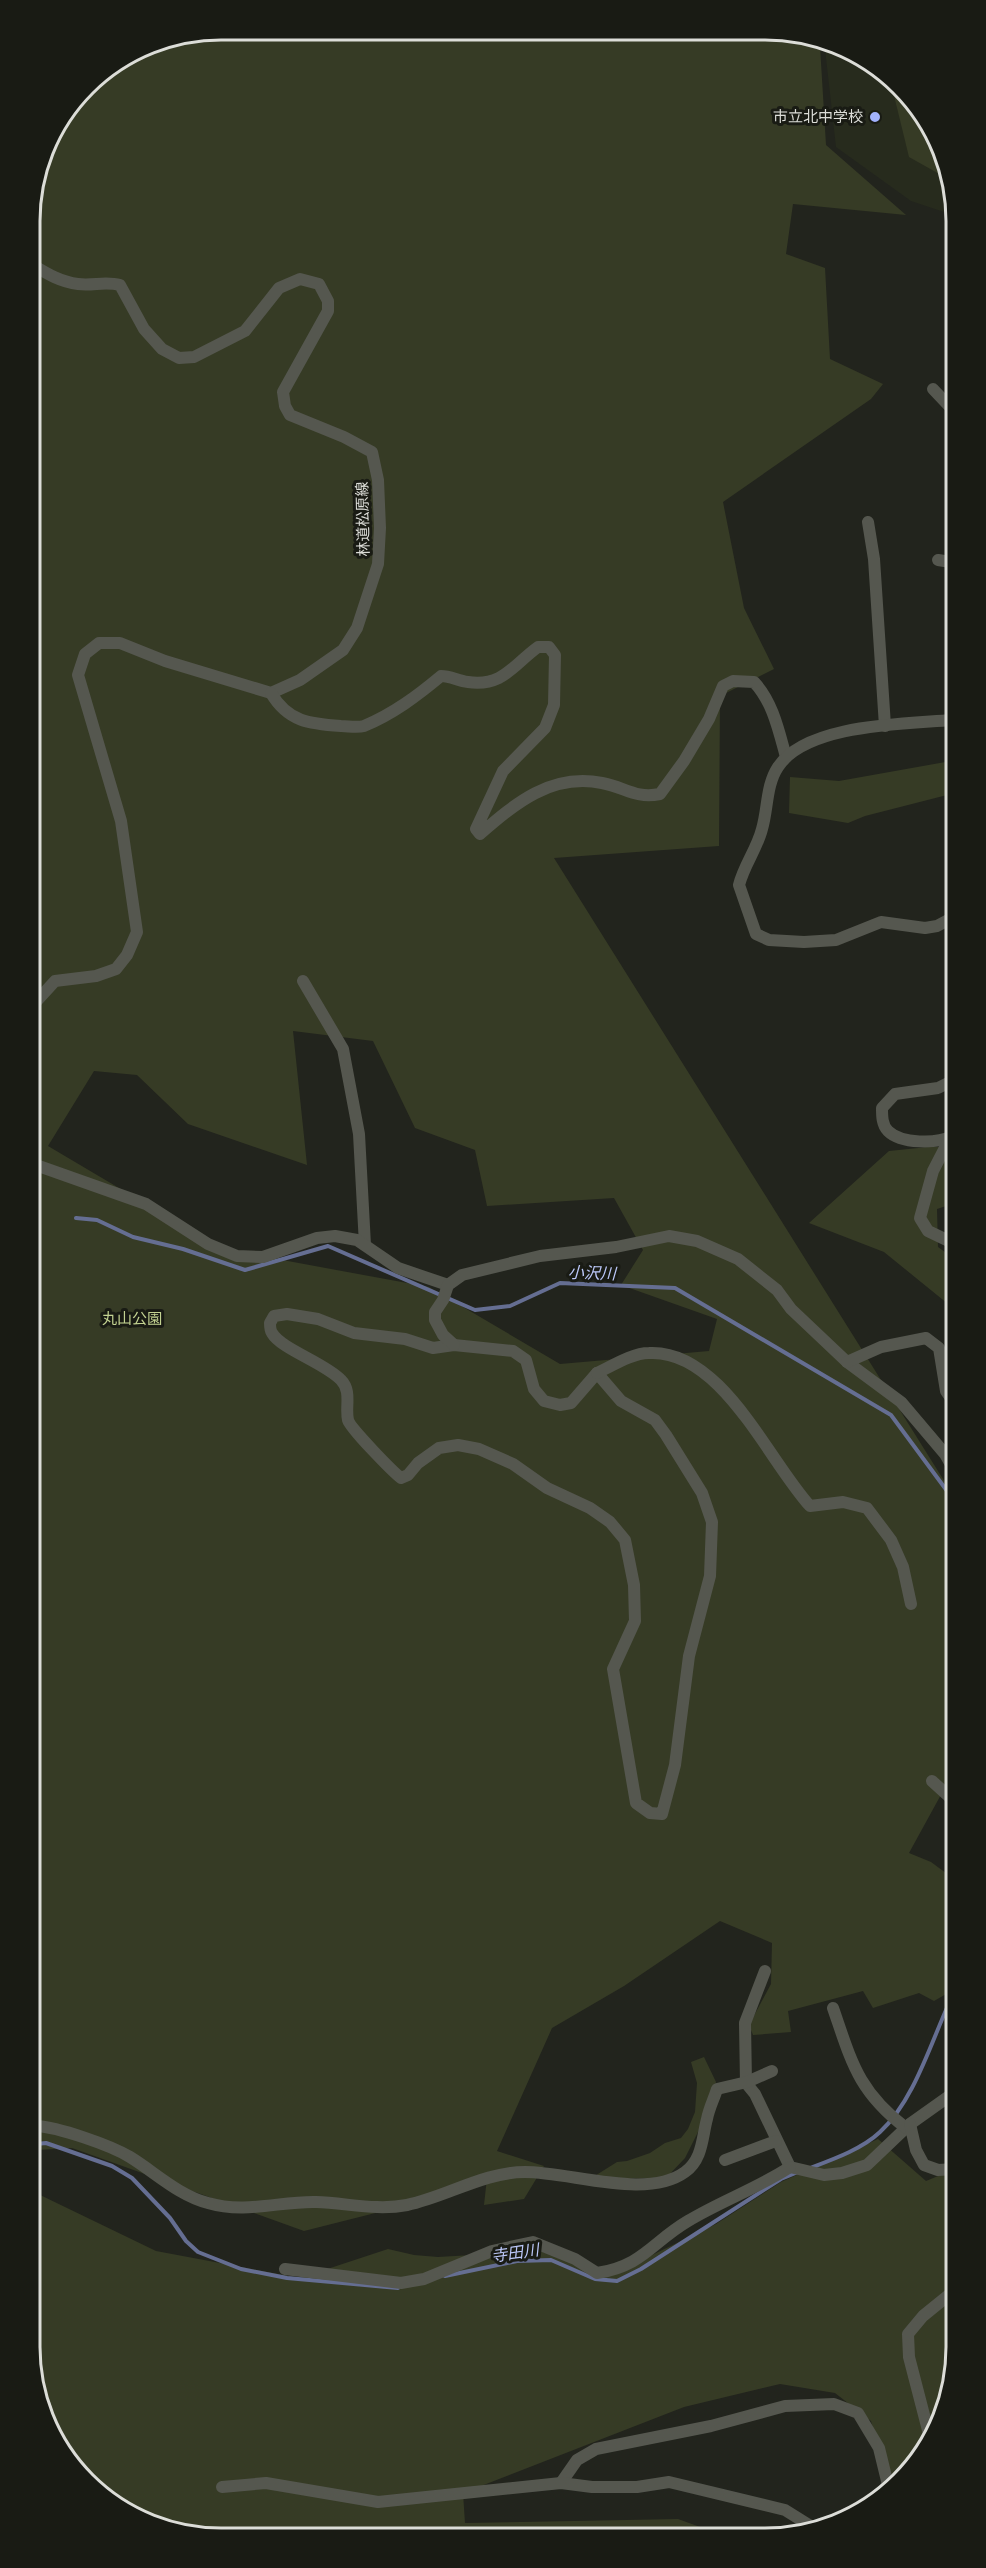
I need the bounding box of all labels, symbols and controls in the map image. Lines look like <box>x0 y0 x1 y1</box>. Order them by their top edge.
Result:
place label: 市立北中学校 <box>773 108 863 126</box>
marker: 市立北中学校 <box>868 110 882 124</box>
street label: 林道松原線 <box>353 481 373 557</box>
water label: 小沢川 <box>568 1263 618 1283</box>
park label: 丸山公園 <box>102 1310 162 1328</box>
water label: 寺田川 <box>490 2240 542 2266</box>

